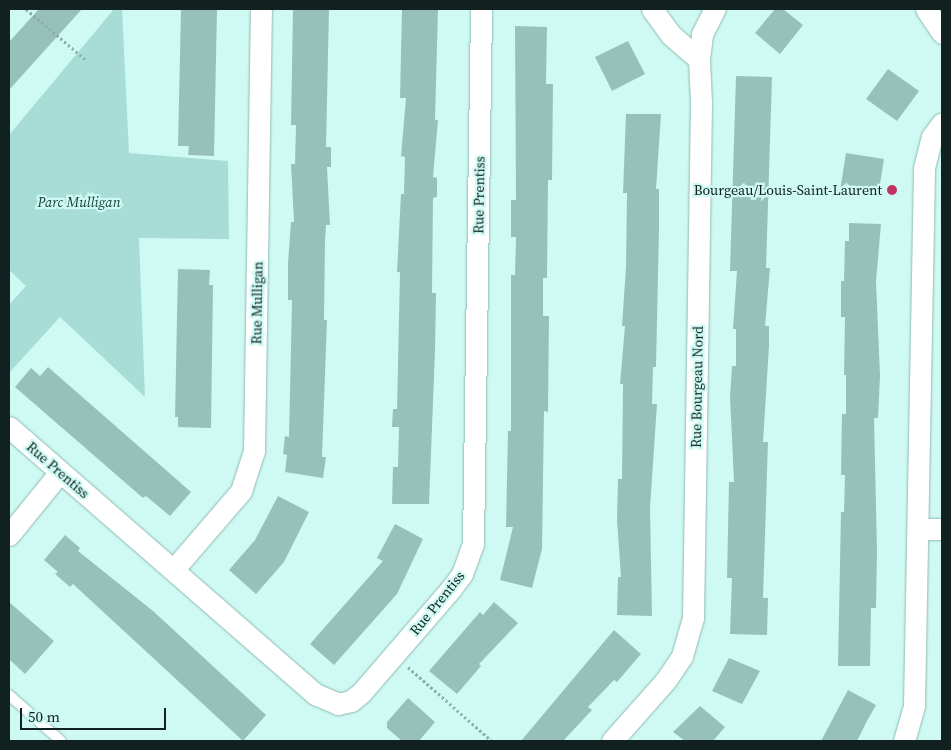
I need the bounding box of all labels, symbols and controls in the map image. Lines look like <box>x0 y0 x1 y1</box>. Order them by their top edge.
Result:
street label: Rue Prentiss <box>470 156 488 234</box>
place label: Bourgeau/Louis-Saint-Laurent <box>694 182 882 198</box>
marker: Bourgeau/Louis-Saint-Laurent <box>886 184 898 196</box>
park label: Parc Mulligan <box>37 194 121 210</box>
street label: Rue Mulligan <box>248 261 266 345</box>
street label: Rue Bourgeau Nord <box>688 326 706 448</box>
street label: Rue Prentiss <box>23 438 93 502</box>
street label: Rue Prentiss <box>406 568 468 638</box>
scale bar <box>22 698 169 730</box>
text: 50 m <box>28 706 60 727</box>

